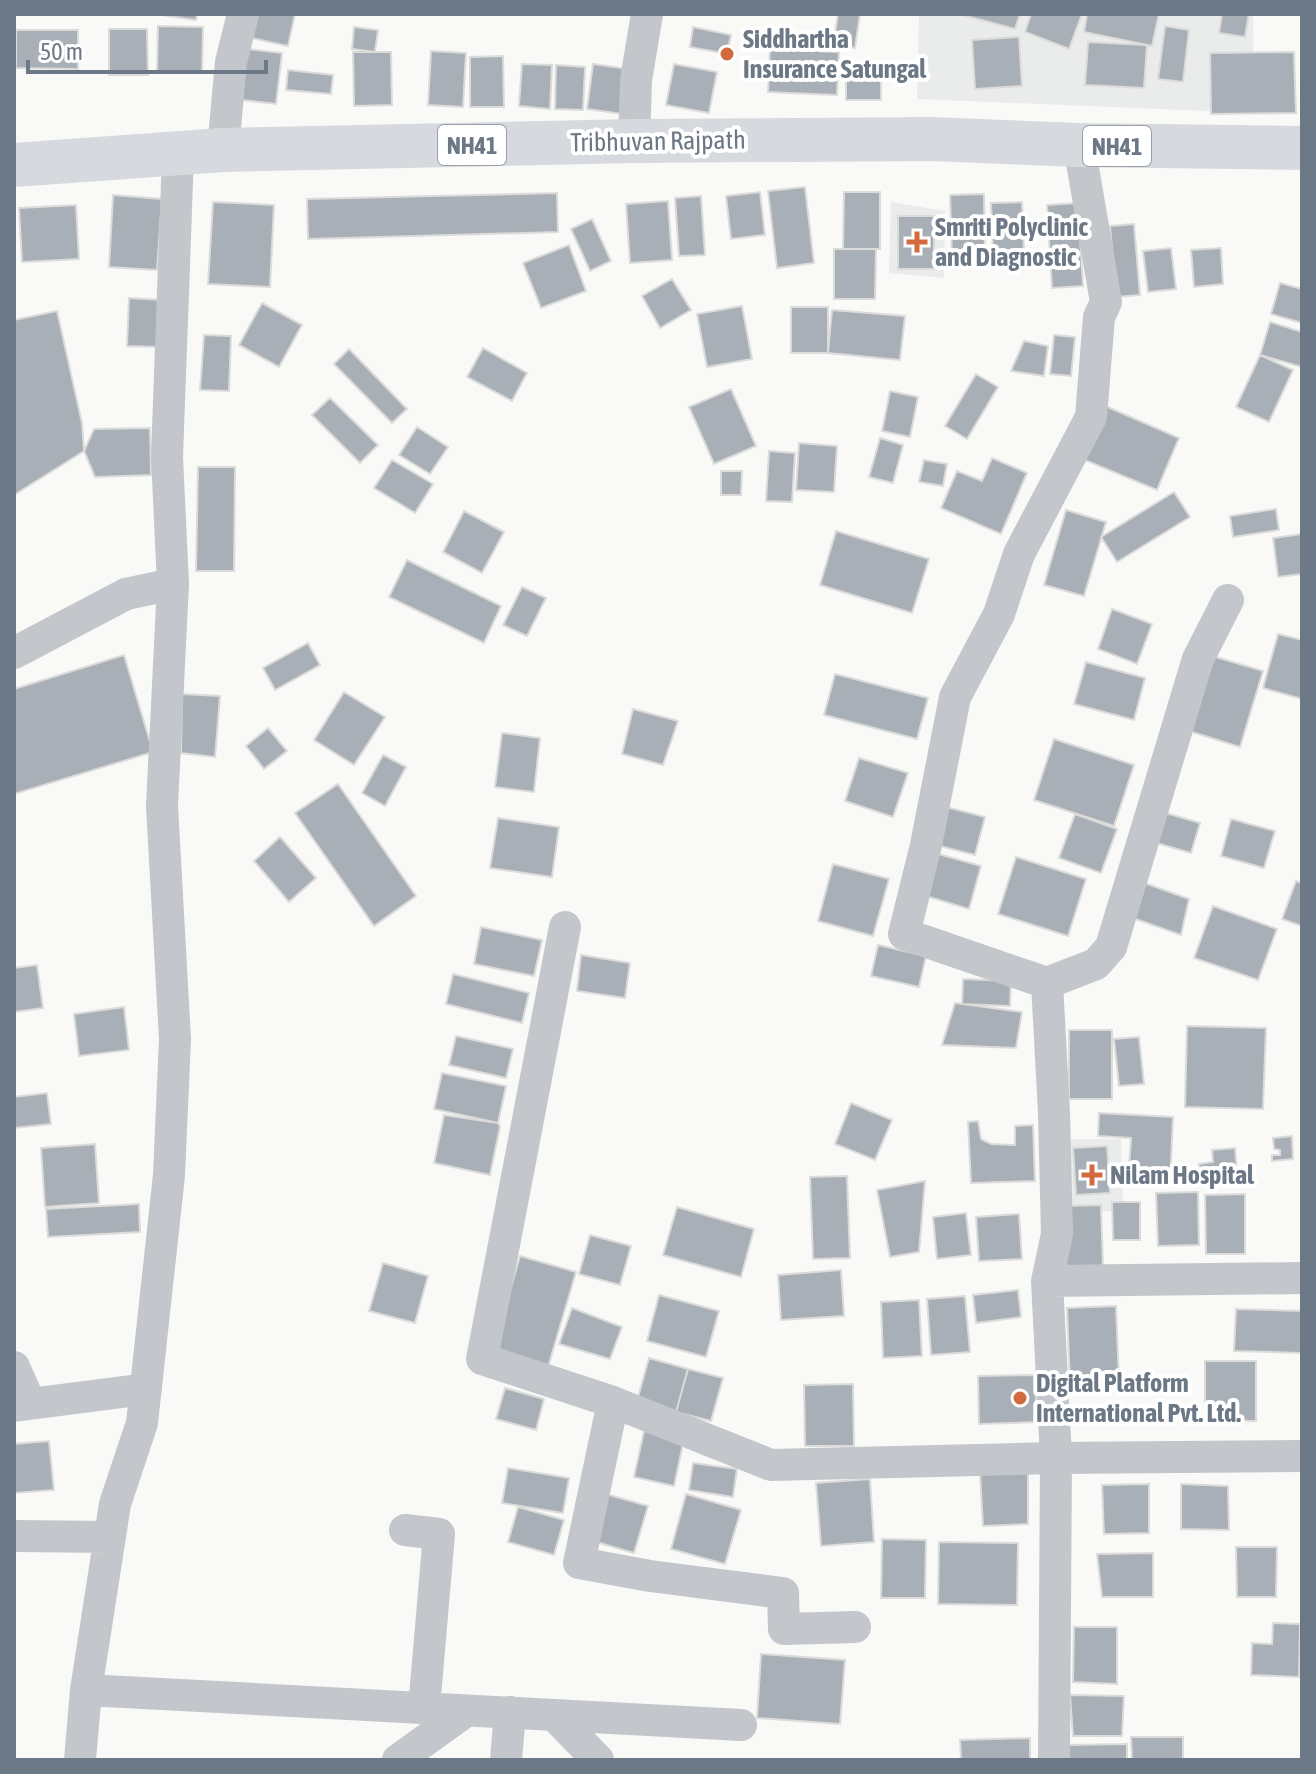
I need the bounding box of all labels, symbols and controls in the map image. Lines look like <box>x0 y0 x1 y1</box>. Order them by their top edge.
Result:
scale bar <box>28 24 266 74</box>
place label: Siddhartha Insurance Satungal <box>743 24 927 84</box>
text: 50 m <box>40 38 83 65</box>
marker: Siddhartha Insurance Satungal <box>718 45 736 63</box>
street label: Tribhuvan Rajpath <box>570 124 746 158</box>
road number: NH41 <box>438 125 506 165</box>
road number: NH41 <box>1083 126 1151 166</box>
place label: Smriti Polyclinic and Diagnostic <box>935 212 1088 272</box>
marker: Smriti Polyclinic and Diagnostic <box>906 231 928 253</box>
place label: Nilam Hospital <box>1110 1160 1255 1190</box>
marker: Nilam Hospital <box>1081 1164 1103 1186</box>
place label: Digital Platform International Pvt. Ltd. <box>1036 1368 1241 1428</box>
marker: Digital Platform International Pvt. Ltd. <box>1011 1389 1029 1407</box>

